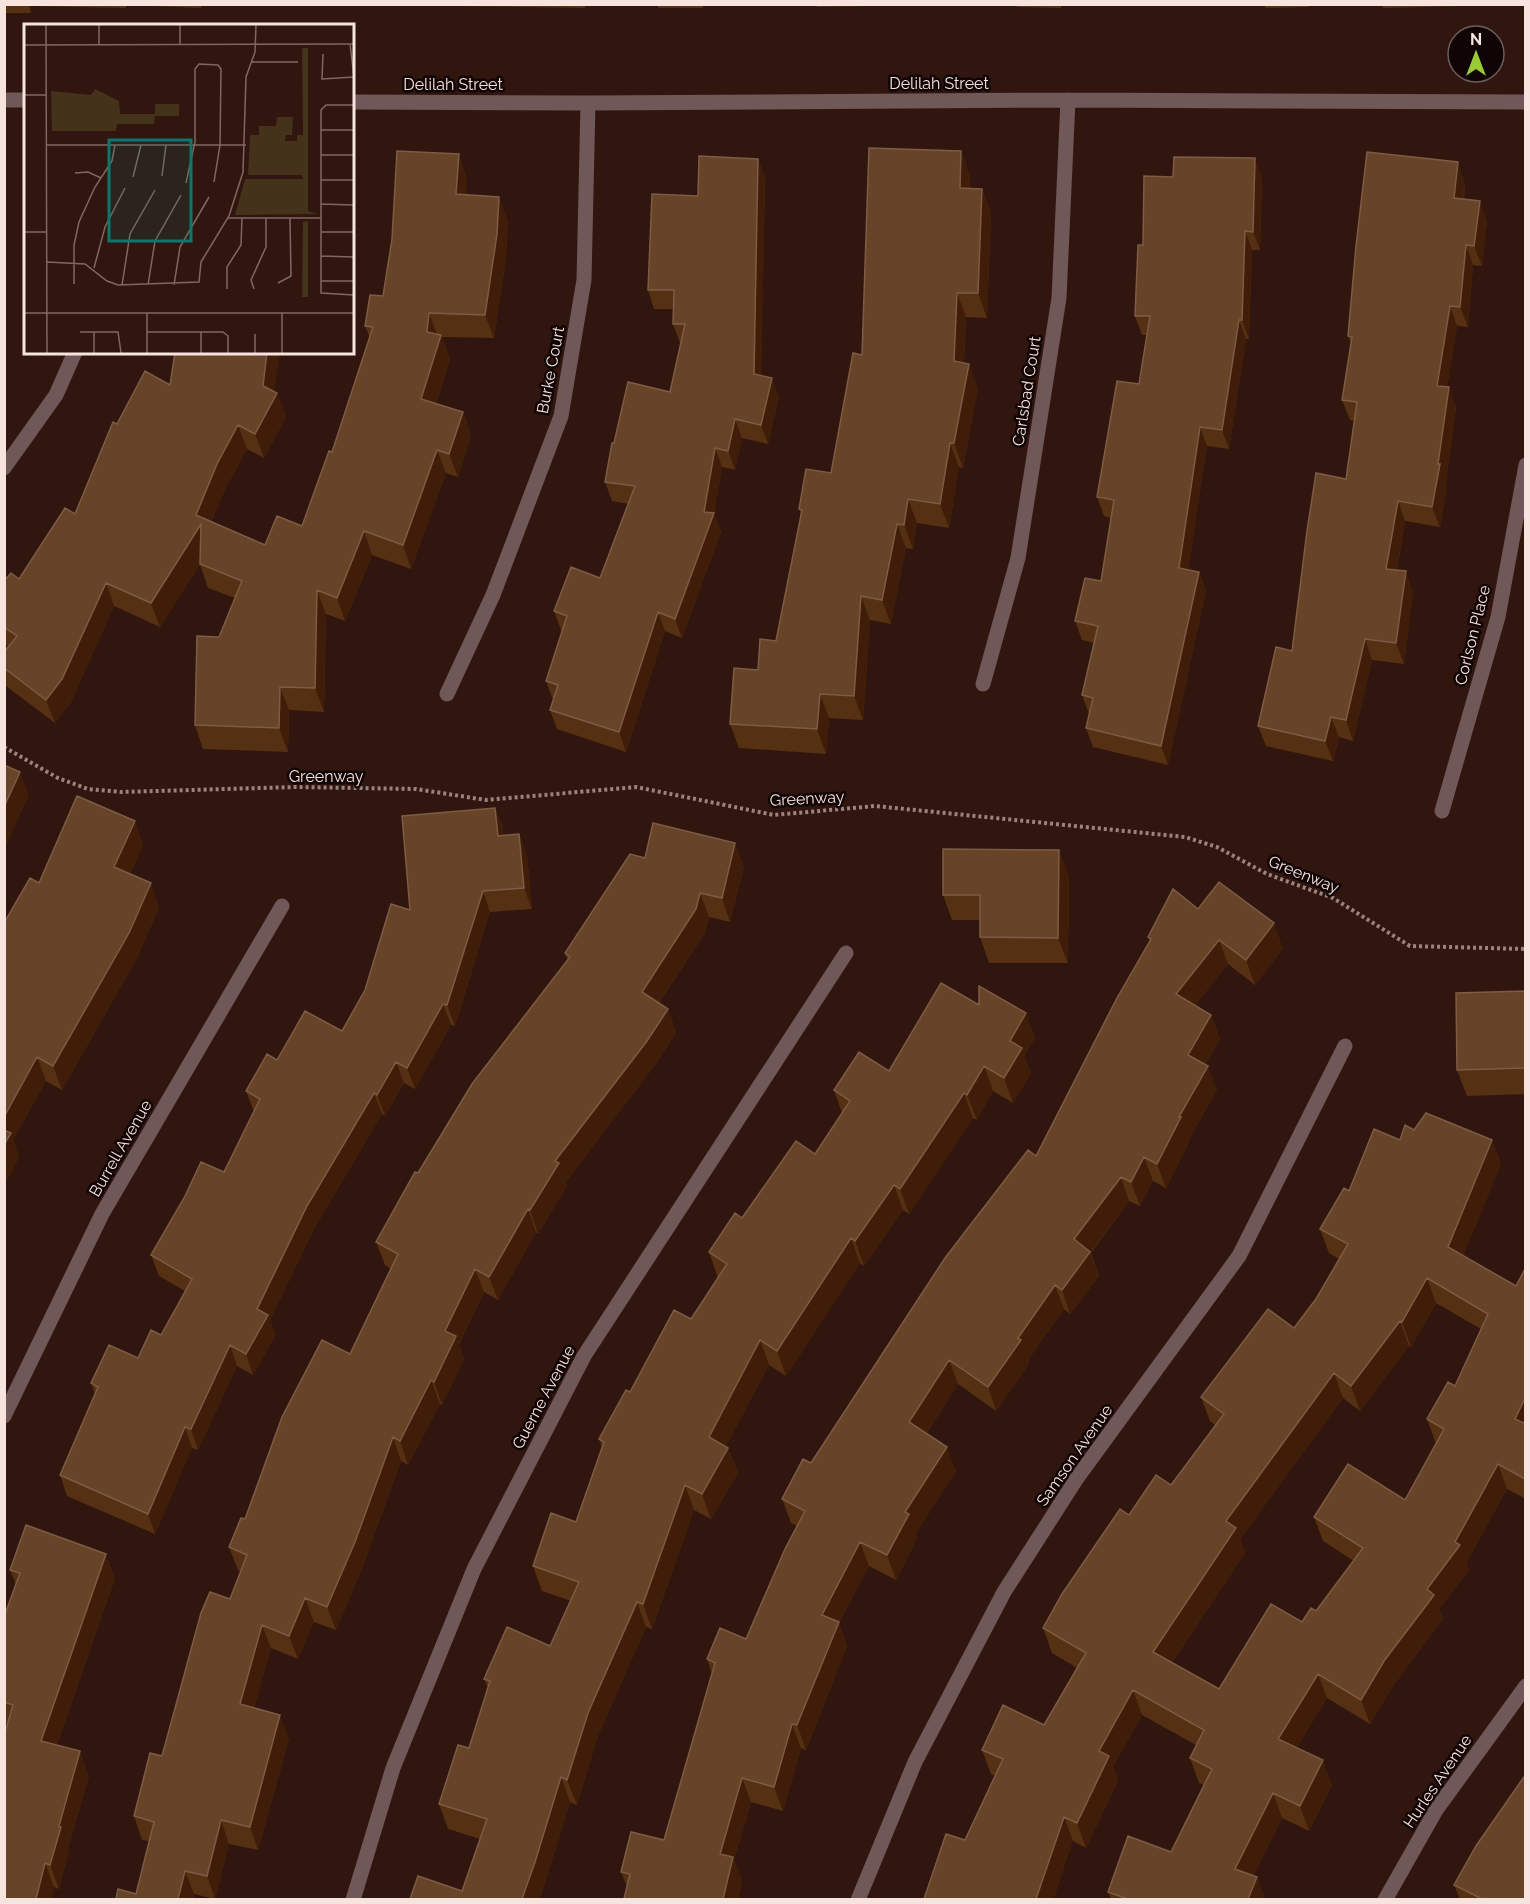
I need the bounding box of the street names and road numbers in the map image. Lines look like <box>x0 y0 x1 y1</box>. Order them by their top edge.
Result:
street label: Delilah Street <box>889 74 989 93</box>
street label: Delilah Street <box>403 75 503 94</box>
street label: Burke Court <box>533 324 568 415</box>
street label: Carlsbad Court <box>1008 334 1045 447</box>
street label: Corlson Place <box>1451 583 1494 687</box>
street label: Greenway <box>289 767 364 786</box>
street label: Greenway <box>769 787 845 810</box>
street label: Greenway <box>1266 852 1342 897</box>
street label: Burrell Avenue <box>85 1097 156 1200</box>
street label: Guerne Avenue <box>508 1342 579 1452</box>
street label: Samson Avenue <box>1032 1401 1116 1510</box>
street label: Hurles Avenue <box>1399 1731 1476 1831</box>

